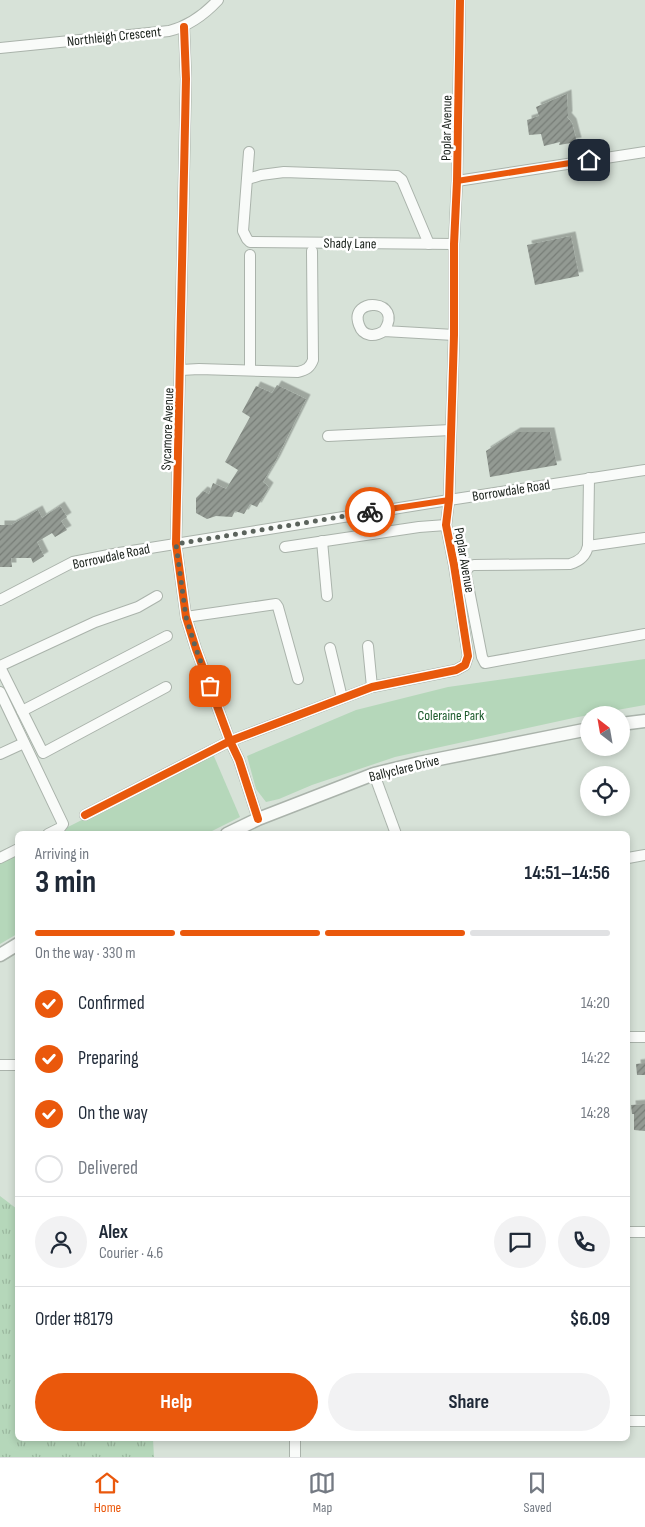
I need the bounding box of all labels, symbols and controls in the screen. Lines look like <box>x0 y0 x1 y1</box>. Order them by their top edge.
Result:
street label: Northleigh Crescent <box>66 23 162 50</box>
street label: Poplar Avenue <box>437 95 456 161</box>
pin <box>568 139 610 181</box>
icon: home <box>575 146 603 174</box>
street label: Shady Lane <box>323 235 377 252</box>
street label: Sycamore Avenue <box>158 387 177 471</box>
street label: Borrowdale Road <box>471 476 551 505</box>
courier <box>345 487 395 537</box>
icon: bike <box>356 498 384 526</box>
street label: Poplar Avenue <box>450 526 479 594</box>
street label: Borrowdale Road <box>71 540 151 573</box>
pin <box>189 665 231 707</box>
icon: bag <box>196 672 224 700</box>
north arrow <box>580 706 630 756</box>
map controls <box>580 706 630 816</box>
park label: Coleraine Park <box>418 707 485 724</box>
street label: Ballyclare Drive <box>367 752 441 785</box>
button: locate <box>580 766 630 816</box>
text: Arriving in <box>35 845 89 864</box>
text: 14:51–14:56 <box>525 862 610 885</box>
text: 3 min <box>35 863 96 902</box>
text: On the way · 330 m <box>35 944 136 963</box>
icon: check <box>35 990 63 1018</box>
text: Confirmed <box>78 992 145 1015</box>
text: 14:20 <box>581 994 610 1013</box>
icon: check <box>35 1045 63 1073</box>
text: Preparing <box>78 1047 139 1070</box>
text: 14:22 <box>581 1049 610 1068</box>
icon: check <box>35 1100 63 1128</box>
text: On the way <box>78 1102 148 1125</box>
text: 14:28 <box>581 1104 610 1123</box>
text: Delivered <box>78 1157 138 1180</box>
button: person <box>35 1216 87 1268</box>
button: chat <box>494 1216 546 1268</box>
button: phone <box>558 1216 610 1268</box>
text: Alex <box>99 1221 128 1244</box>
text: Courier · 4.6 <box>99 1244 163 1263</box>
text: Order #8179 <box>35 1308 113 1331</box>
text: $6.09 <box>570 1308 610 1331</box>
button: Help <box>35 1373 318 1431</box>
button: Share <box>328 1373 610 1431</box>
tab: Home <box>93 1469 121 1516</box>
tab: Map <box>308 1469 336 1516</box>
tab: Saved <box>523 1469 551 1516</box>

